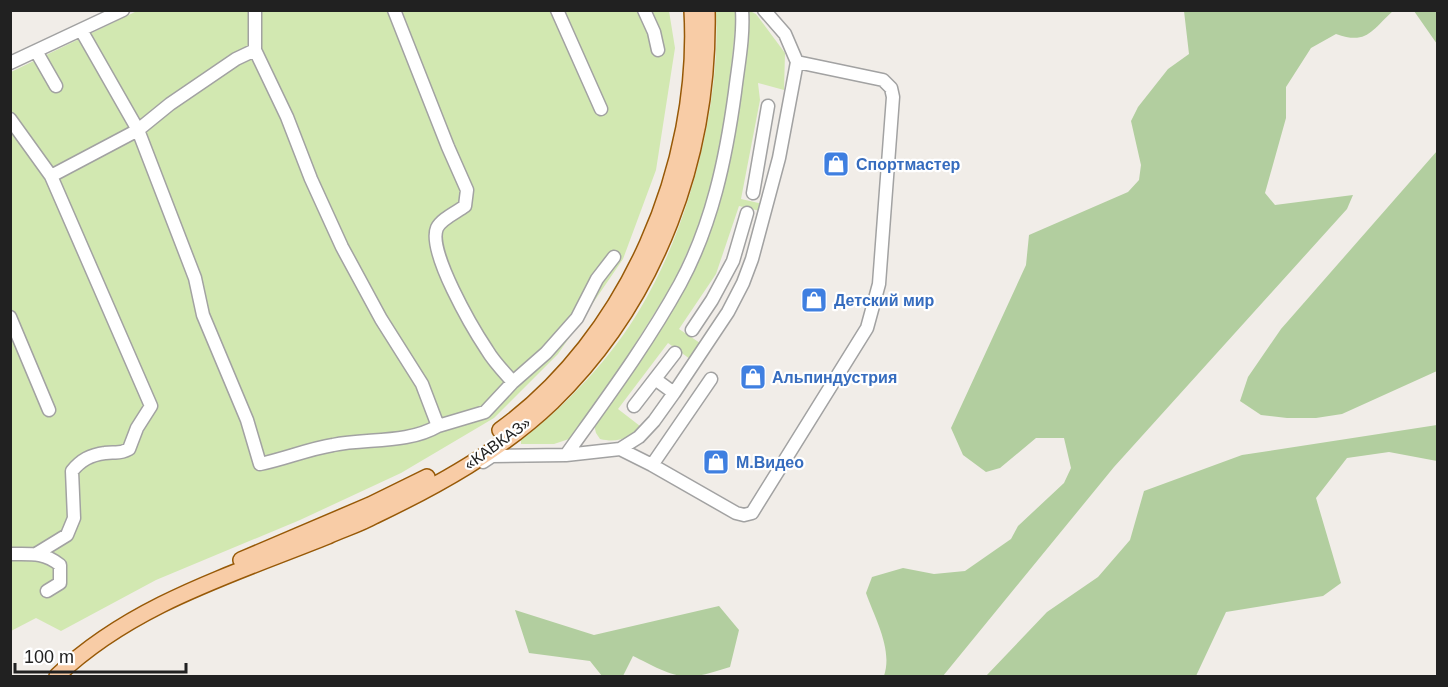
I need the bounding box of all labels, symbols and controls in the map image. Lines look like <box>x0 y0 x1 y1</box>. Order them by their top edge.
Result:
shop icon: Спортмастер <box>821 149 851 179</box>
place label: Спортмастер <box>856 156 961 173</box>
shop icon: Детский мир <box>799 285 829 315</box>
place label: Детский мир <box>834 292 935 309</box>
shop icon: Альпиндустрия <box>738 362 768 392</box>
place label: Альпиндустрия <box>772 369 897 386</box>
street label: «КАВКАЗ» <box>461 414 534 473</box>
shop icon: М.Видео <box>701 447 731 477</box>
place label: М.Видео <box>736 454 804 471</box>
scale bar <box>15 636 186 674</box>
text: 100 m <box>24 647 74 667</box>

